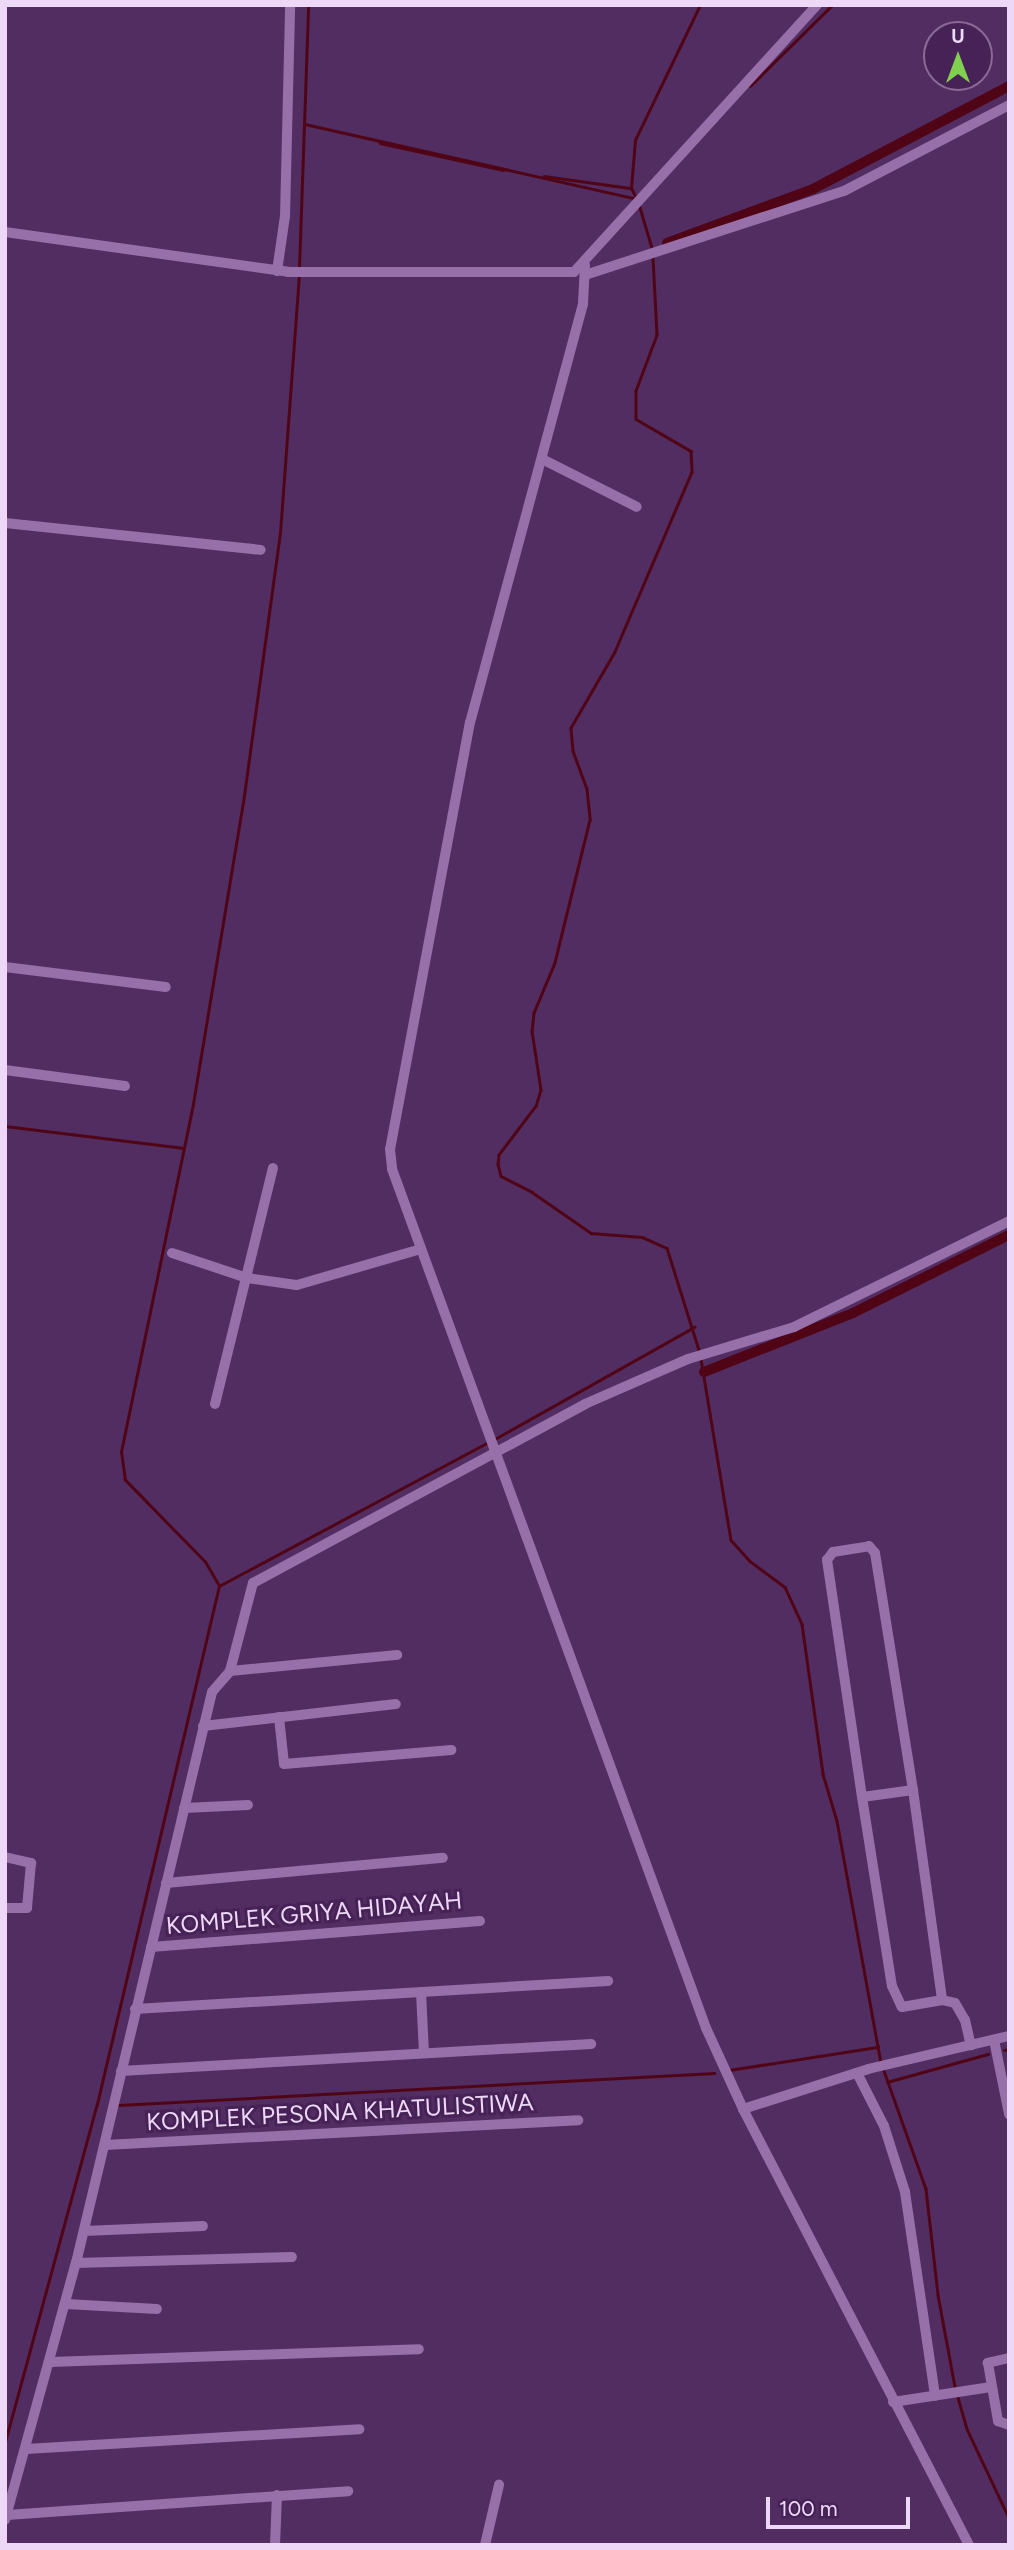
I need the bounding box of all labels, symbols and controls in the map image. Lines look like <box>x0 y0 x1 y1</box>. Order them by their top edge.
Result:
north arrow <box>923 21 993 91</box>
text: U <box>951 25 965 48</box>
street label: KOMPLEK GRIYA HIDAYAH <box>165 1886 463 1940</box>
street label: KOMPLEK PESONA KHATULISTIWA <box>146 2087 534 2137</box>
scale bar <box>769 2484 912 2528</box>
text: 100 m <box>779 2496 838 2521</box>

